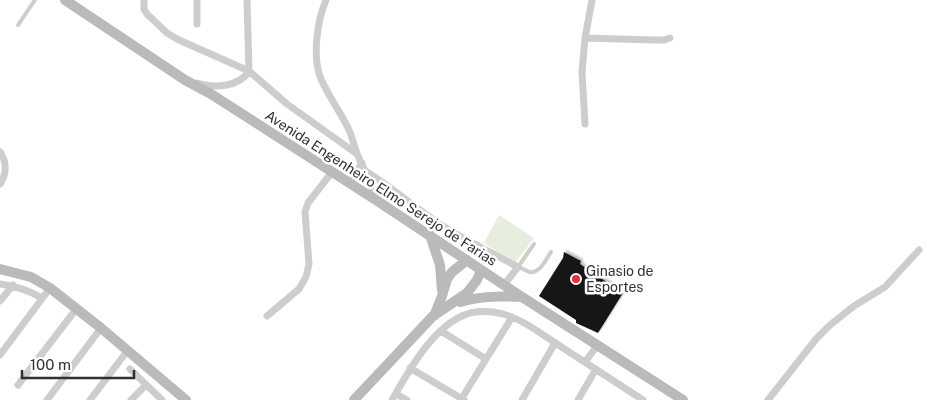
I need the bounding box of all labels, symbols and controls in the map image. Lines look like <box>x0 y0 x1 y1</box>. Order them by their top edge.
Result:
street label: Avenida Engenheiro Elmo Serejo de Farias <box>262 107 500 269</box>
place label: Ginasio de Esportes <box>586 263 653 295</box>
marker: Ginasio de Esportes <box>570 273 582 285</box>
scale bar <box>22 348 135 380</box>
text: 100 m <box>30 356 71 373</box>

